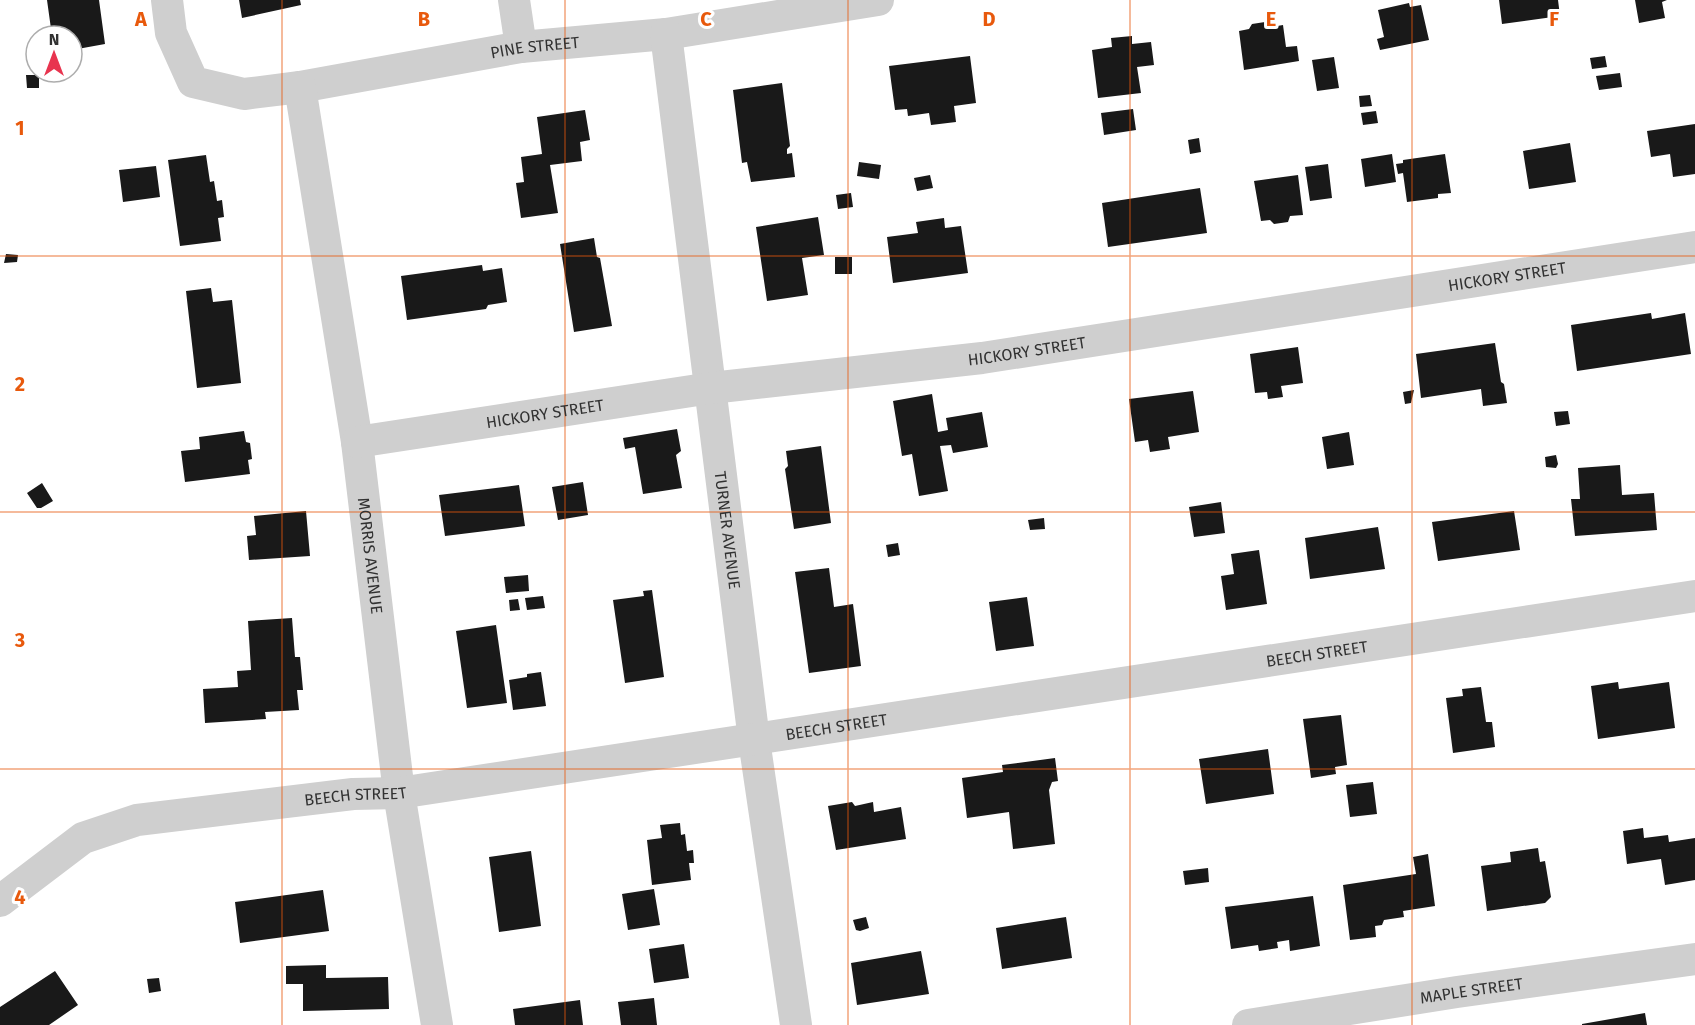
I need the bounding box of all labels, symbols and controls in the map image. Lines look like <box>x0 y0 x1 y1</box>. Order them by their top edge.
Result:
text: A <box>134 7 148 31</box>
text: B <box>418 7 430 31</box>
text: C <box>700 7 712 31</box>
text: D <box>982 7 996 31</box>
text: E <box>1266 7 1276 31</box>
text: F <box>1549 7 1559 31</box>
north arrow <box>24 24 84 84</box>
text: N <box>49 30 59 49</box>
street label: PINE STREET <box>489 33 581 62</box>
text: 1 <box>15 116 25 140</box>
street label: HICKORY STREET <box>1447 258 1568 295</box>
street label: HICKORY STREET <box>967 333 1088 370</box>
text: 2 <box>15 372 25 396</box>
street label: HICKORY STREET <box>485 395 606 432</box>
street label: TURNER AVENUE <box>711 470 744 590</box>
street label: MORRIS AVENUE <box>354 496 386 615</box>
text: 3 <box>14 628 25 652</box>
street label: BEECH STREET <box>1265 637 1370 671</box>
street label: BEECH STREET <box>784 710 889 744</box>
street label: BEECH STREET <box>303 783 409 810</box>
text: 4 <box>14 885 26 909</box>
street label: MAPLE STREET <box>1419 974 1525 1008</box>

